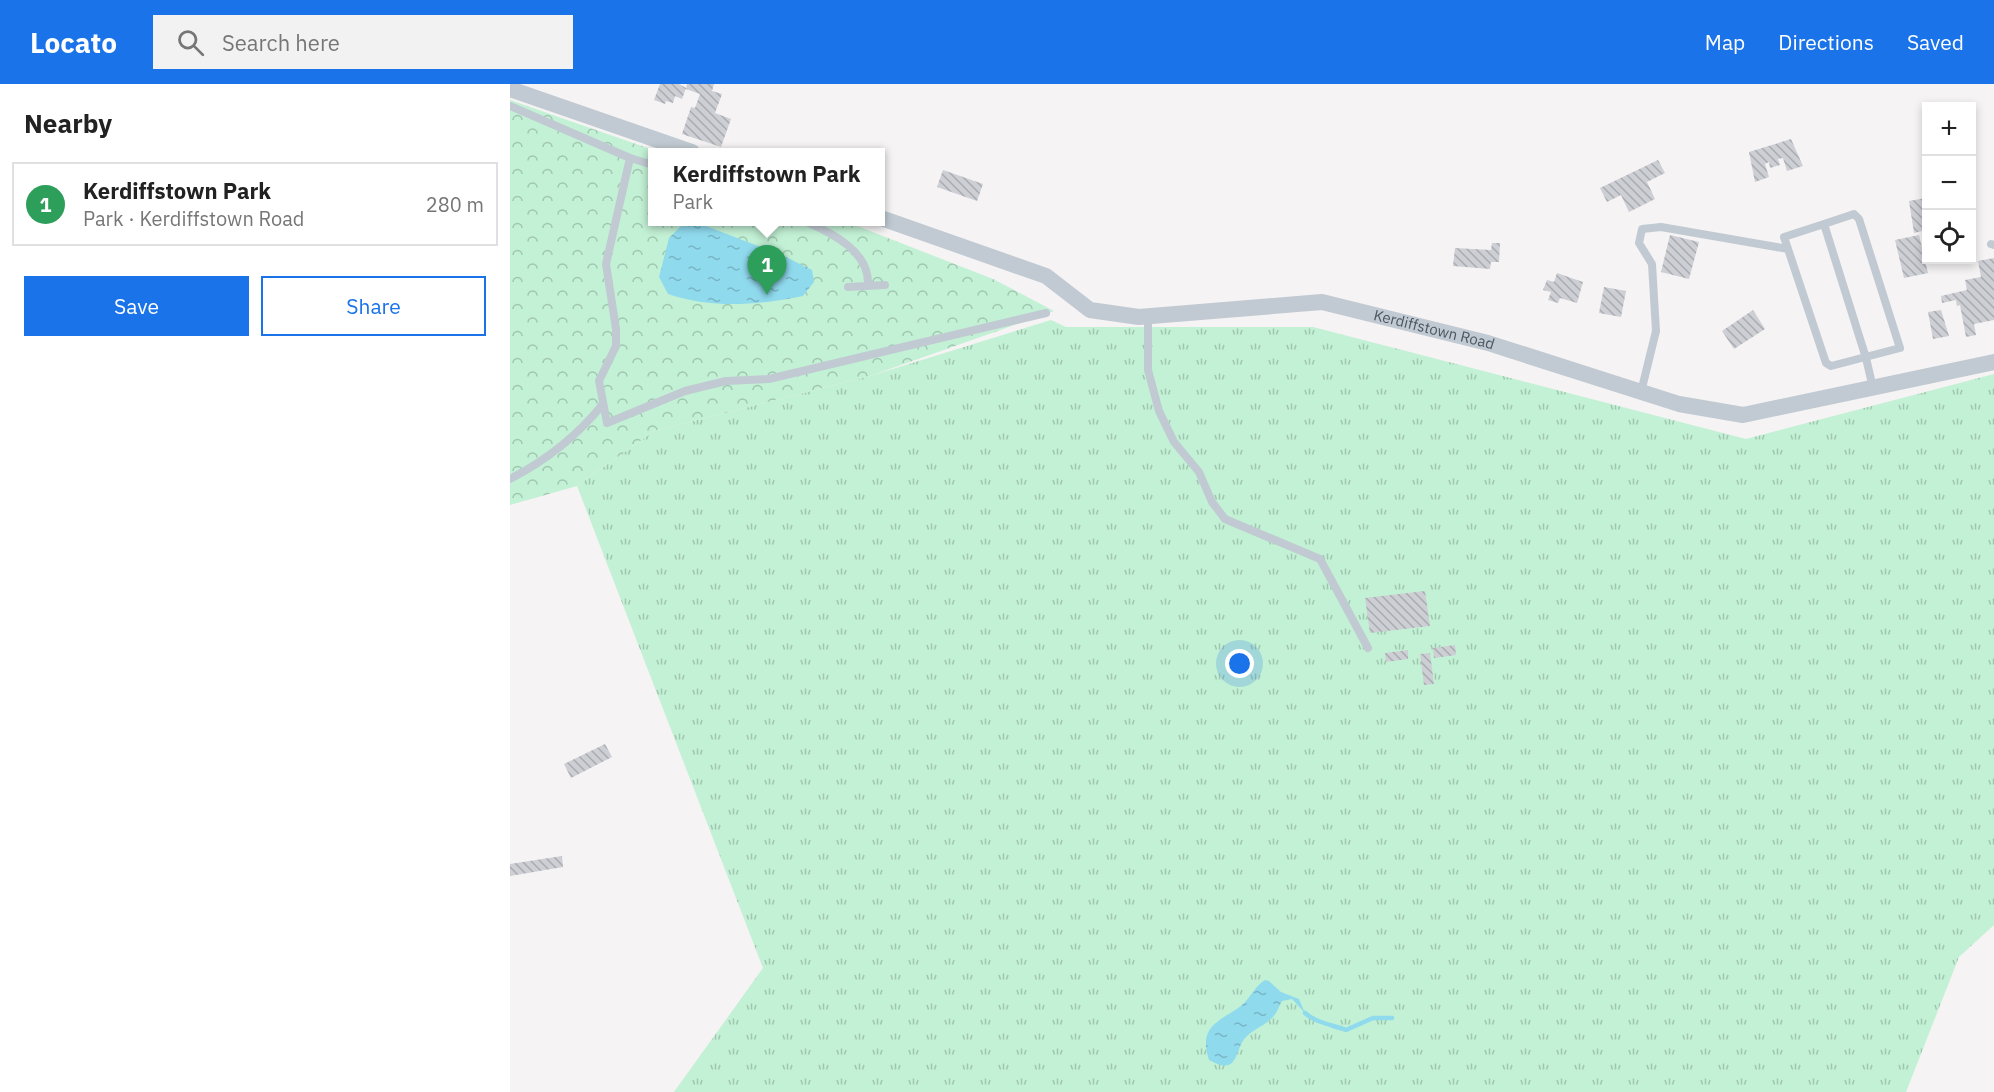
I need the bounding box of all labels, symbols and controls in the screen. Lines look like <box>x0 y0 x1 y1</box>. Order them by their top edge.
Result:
search box <box>153 15 573 69</box>
text: Locato <box>30 24 117 61</box>
icon: search <box>174 26 207 59</box>
text: Search here <box>222 28 340 57</box>
text: Map <box>1705 28 1745 56</box>
text: Directions <box>1778 28 1874 56</box>
text: Saved <box>1907 28 1964 56</box>
map controls <box>1922 102 1976 264</box>
button: + <box>1922 102 1976 156</box>
text: Nearby <box>24 106 112 140</box>
popup <box>648 148 885 226</box>
button: − <box>1922 156 1976 210</box>
text: Kerdiffstown Park <box>672 159 861 188</box>
text: Kerdiffstown Park <box>83 176 271 205</box>
text: Park <box>672 188 713 215</box>
text: 1 <box>40 191 52 218</box>
text: 280 m <box>426 191 484 218</box>
text: Park · Kerdiffstown Road <box>83 205 304 232</box>
button: locate <box>1922 210 1976 264</box>
pin: 1 <box>748 246 786 295</box>
button: Save <box>24 276 249 336</box>
button: Share <box>261 276 486 336</box>
street label: Kerdiffstown Road <box>1372 305 1497 354</box>
your location <box>1225 649 1254 678</box>

